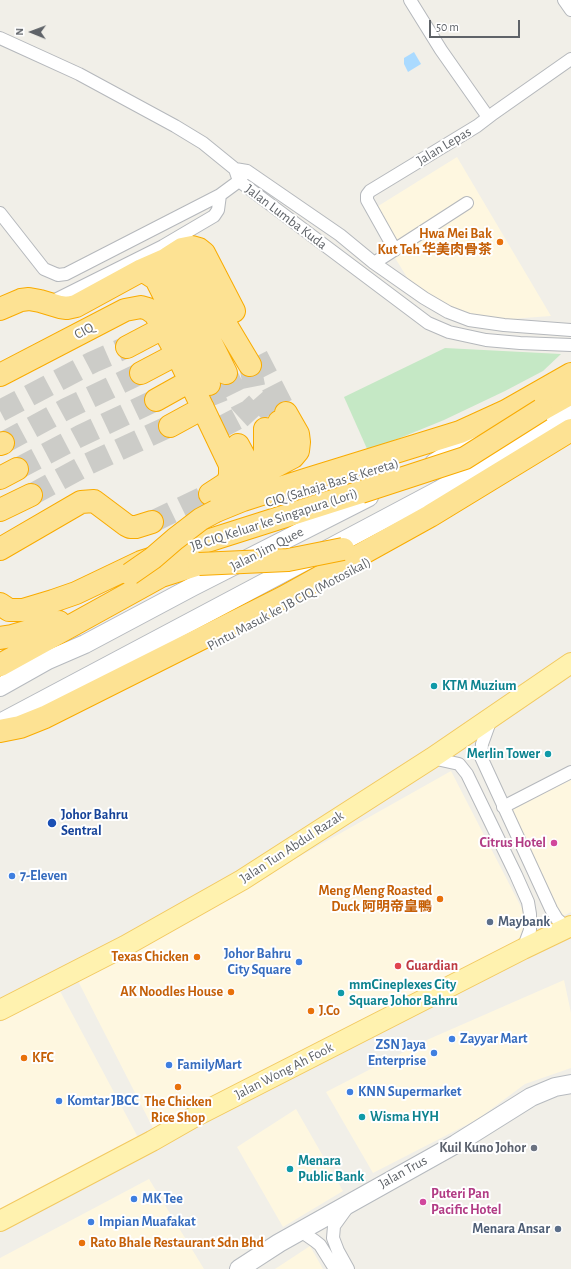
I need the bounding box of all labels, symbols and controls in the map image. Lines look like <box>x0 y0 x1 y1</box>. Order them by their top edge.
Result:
north arrow <box>12 12 52 52</box>
scale bar <box>431 12 522 38</box>
text: 50 m <box>436 21 459 33</box>
text: N <box>14 28 25 36</box>
street label: Jalan Lepas <box>414 123 474 169</box>
street label: Jalan Lumba Kuda <box>242 181 330 253</box>
place label: Hwa Mei Bak Kut Teh 华美肉骨茶 <box>378 226 492 258</box>
marker: Hwa Mei Bak Kut Teh 华美肉骨茶 <box>495 237 505 247</box>
street label: CIQ <box>71 319 97 343</box>
street label: CIQ (Sahaja Bas & Kereta) <box>263 455 401 511</box>
street label: JB CIQ Keluar ke Singapura (Lori) <box>188 485 360 555</box>
street label: Jalan Jim Quee <box>228 523 306 575</box>
street label: Pintu Masuk ke JB CIQ (Motosikal) <box>204 554 374 654</box>
place label: KTM Muzium <box>442 678 516 694</box>
marker: KTM Muzium <box>429 681 439 691</box>
place label: Merlin Tower <box>467 746 540 762</box>
marker: Merlin Tower <box>543 749 553 759</box>
place label: Johor Bahru Sentral <box>61 807 128 840</box>
street label: Jalan Tun Abdul Razak <box>237 807 347 887</box>
marker: Johor Bahru Sentral <box>46 817 58 829</box>
place label: Citrus Hotel <box>479 835 546 851</box>
marker: Citrus Hotel <box>549 838 559 848</box>
place label: 7-Eleven <box>20 868 68 884</box>
marker: 7-Eleven <box>7 871 17 881</box>
place label: Meng Meng Roasted Duck 阿明帝皇鴨 <box>318 883 432 916</box>
marker: Meng Meng Roasted Duck 阿明帝皇鴨 <box>435 894 445 904</box>
place label: Maybank <box>498 914 550 930</box>
marker: Maybank <box>485 917 495 927</box>
place label: Johor Bahru City Square <box>224 946 291 978</box>
place label: Texas Chicken <box>111 949 189 965</box>
marker: Texas Chicken <box>192 952 202 962</box>
marker: Johor Bahru City Square <box>294 957 304 967</box>
place label: Guardian <box>406 958 458 974</box>
marker: Guardian <box>393 961 403 971</box>
place label: mmCineplexes City Square Johor Bahru <box>349 977 458 1010</box>
place label: AK Noodles House <box>120 984 223 1000</box>
marker: AK Noodles House <box>226 987 236 997</box>
marker: mmCineplexes City Square Johor Bahru <box>336 988 346 998</box>
place label: J.Co <box>319 1003 340 1019</box>
marker: J.Co <box>306 1006 316 1016</box>
place label: Zayyar Mart <box>460 1031 528 1047</box>
marker: Zayyar Mart <box>447 1034 457 1044</box>
place label: ZSN Jaya Enterprise <box>368 1037 426 1070</box>
street label: Jalan Wong Ah Fook <box>232 1039 336 1103</box>
marker: ZSN Jaya Enterprise <box>429 1048 439 1058</box>
place label: KFC <box>32 1050 54 1066</box>
marker: KFC <box>19 1053 29 1063</box>
place label: FamilyMart <box>177 1057 242 1073</box>
marker: FamilyMart <box>164 1060 174 1070</box>
marker: The Chicken Rice Shop <box>173 1082 183 1092</box>
place label: KNN Supermarket <box>358 1084 462 1100</box>
marker: KNN Supermarket <box>345 1087 355 1097</box>
place label: Komtar JBCC <box>67 1093 139 1109</box>
place label: The Chicken Rice Shop <box>144 1094 212 1126</box>
marker: Komtar JBCC <box>54 1096 64 1106</box>
place label: Wisma HYH <box>370 1109 439 1125</box>
marker: Wisma HYH <box>357 1112 367 1122</box>
place label: Kuil Kuno Johor <box>439 1140 526 1156</box>
marker: Kuil Kuno Johor <box>529 1143 539 1153</box>
street label: Jalan Trus <box>376 1152 430 1192</box>
place label: Menara Public Bank <box>298 1153 364 1186</box>
marker: Menara Public Bank <box>285 1164 295 1174</box>
place label: Puteri Pan Pacific Hotel <box>431 1186 501 1218</box>
place label: MK Tee <box>142 1191 183 1207</box>
marker: MK Tee <box>129 1194 139 1204</box>
marker: Puteri Pan Pacific Hotel <box>418 1197 428 1207</box>
place label: Impian Muafakat <box>99 1214 196 1230</box>
marker: Impian Muafakat <box>86 1217 96 1227</box>
place label: Menara Ansar <box>472 1221 550 1237</box>
marker: Menara Ansar <box>553 1224 563 1234</box>
place label: Rato Bhale Restaurant Sdn Bhd <box>90 1235 264 1251</box>
marker: Rato Bhale Restaurant Sdn Bhd <box>77 1238 87 1248</box>

